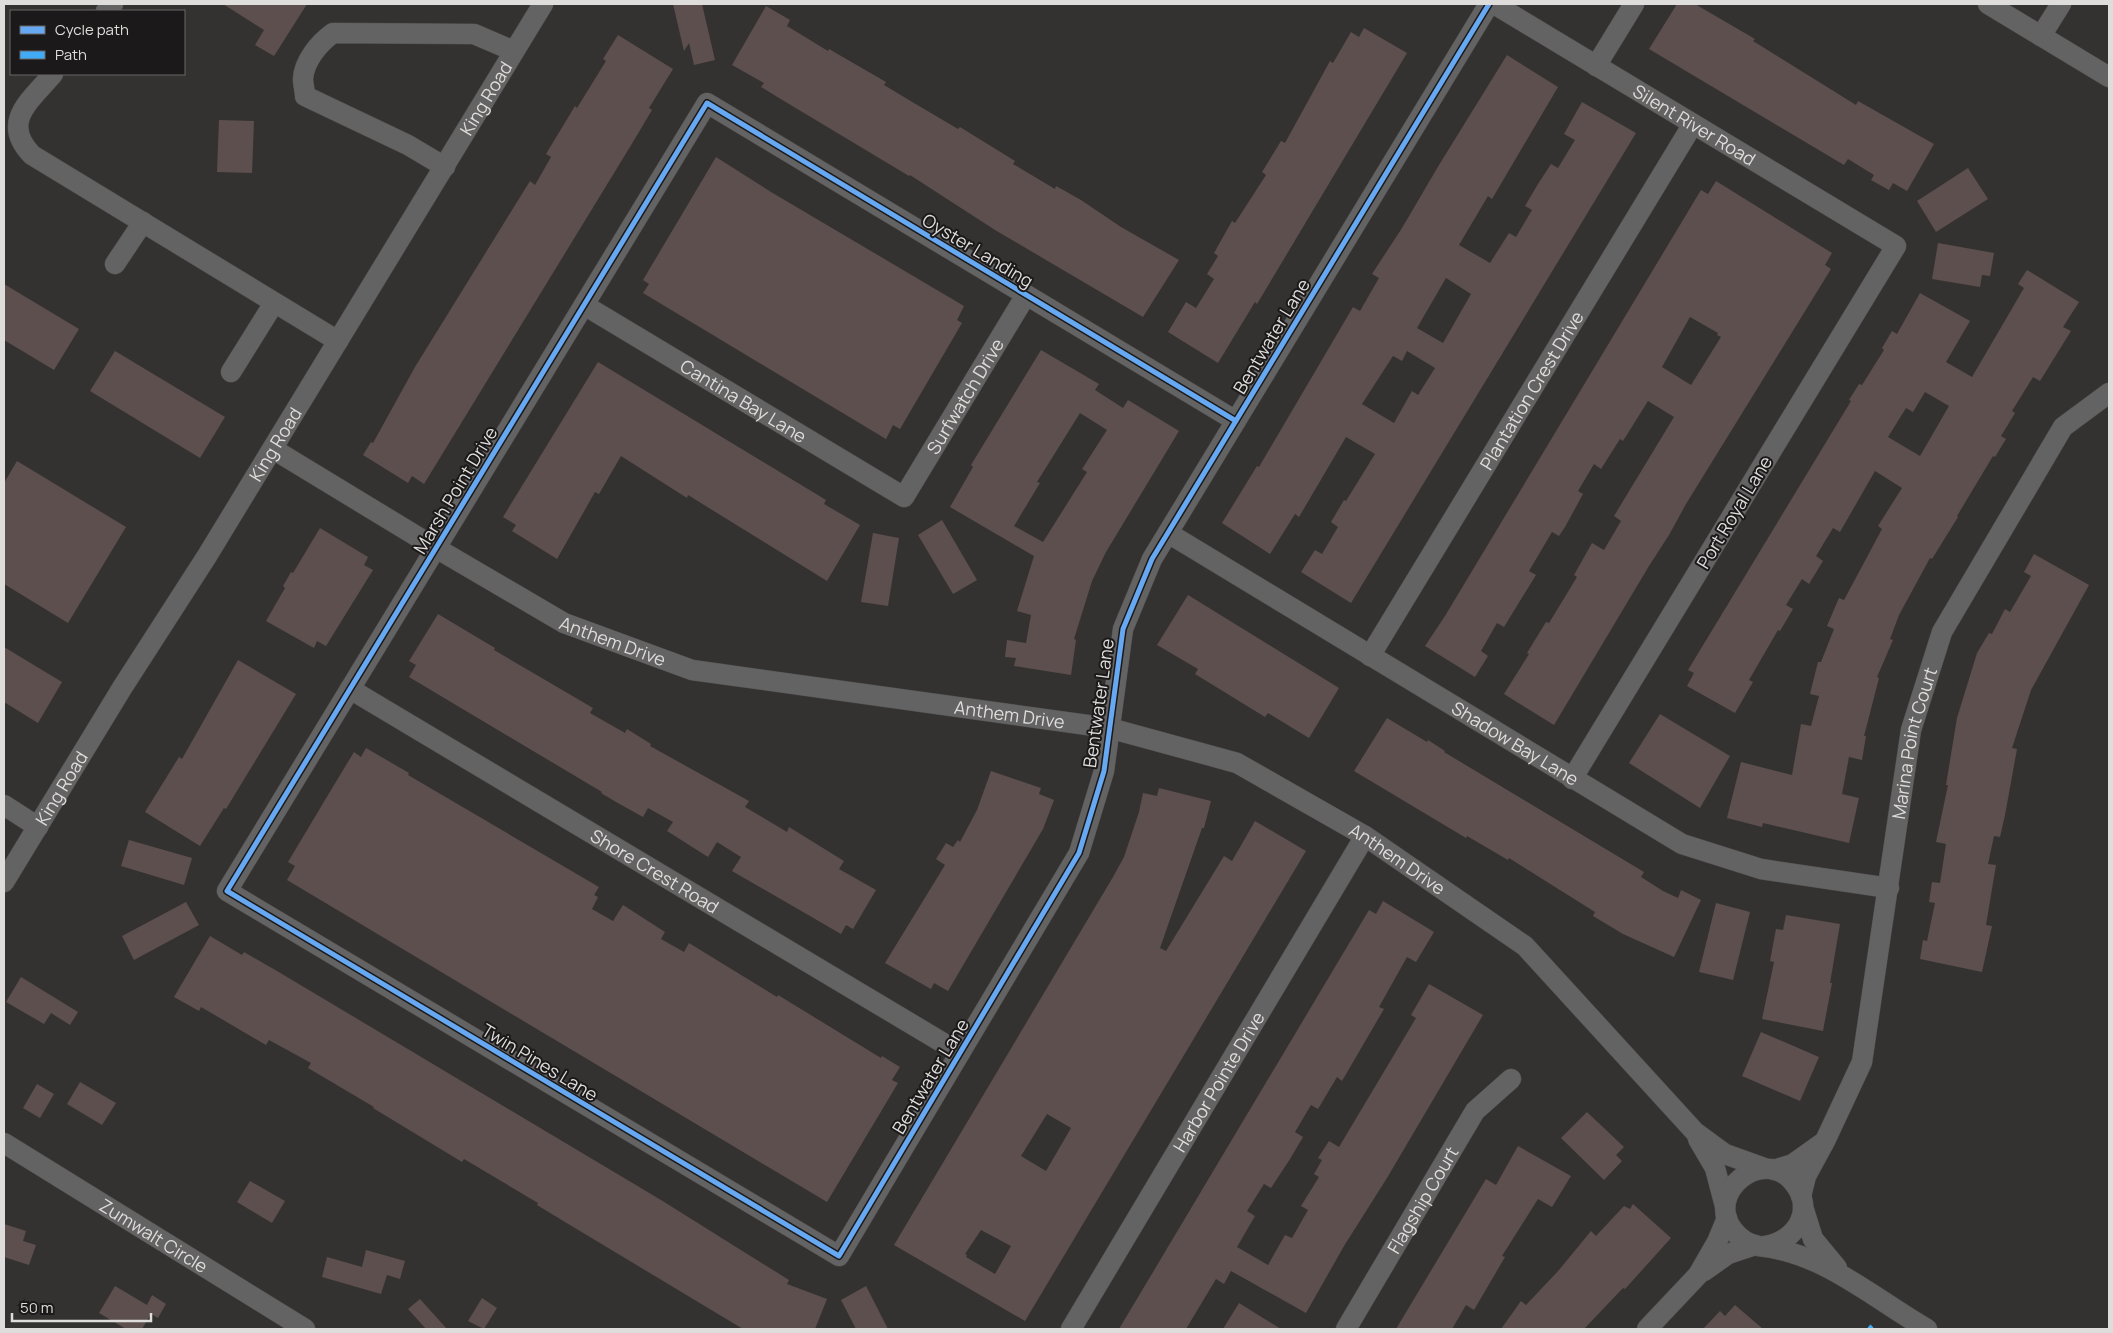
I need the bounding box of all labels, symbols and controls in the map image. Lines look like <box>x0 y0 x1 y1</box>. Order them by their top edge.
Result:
legend <box>10 10 185 75</box>
text: Cycle path <box>55 19 129 40</box>
text: Path <box>55 44 87 65</box>
street label: King Road <box>454 57 517 140</box>
street label: Silent River Road <box>1629 79 1760 171</box>
street label: Oyster Landing <box>918 207 1038 293</box>
street label: Bentwater Lane <box>1227 274 1315 398</box>
street label: Plantation Crest Drive <box>1474 306 1589 474</box>
street label: Surfwatch Drive <box>921 334 1009 459</box>
street label: Cantina Bay Lane <box>676 354 811 448</box>
street label: King Road <box>243 403 307 486</box>
street label: Marsh Point Drive <box>408 422 502 558</box>
street label: Port Royal Lane <box>1691 451 1777 573</box>
street label: Anthem Drive <box>556 610 669 671</box>
street label: Bentwater Lane <box>1077 637 1119 769</box>
street label: Marina Point Court <box>1886 664 1942 821</box>
street label: Anthem Drive <box>953 695 1066 734</box>
street label: Shadow Bay Lane <box>1447 696 1583 791</box>
street label: King Road <box>29 747 93 830</box>
street label: Anthem Drive <box>1345 818 1450 900</box>
street label: Shore Crest Road <box>586 823 724 919</box>
street label: Harbor Pointe Drive <box>1167 1007 1270 1156</box>
street label: Bentwater Lane <box>886 1014 974 1138</box>
street label: Twin Pines Lane <box>477 1018 603 1106</box>
street label: Flagship Court <box>1381 1142 1463 1258</box>
street label: Zumwalt Circle <box>95 1193 212 1278</box>
scale bar <box>12 1290 151 1322</box>
text: 50 m <box>20 1297 54 1318</box>

